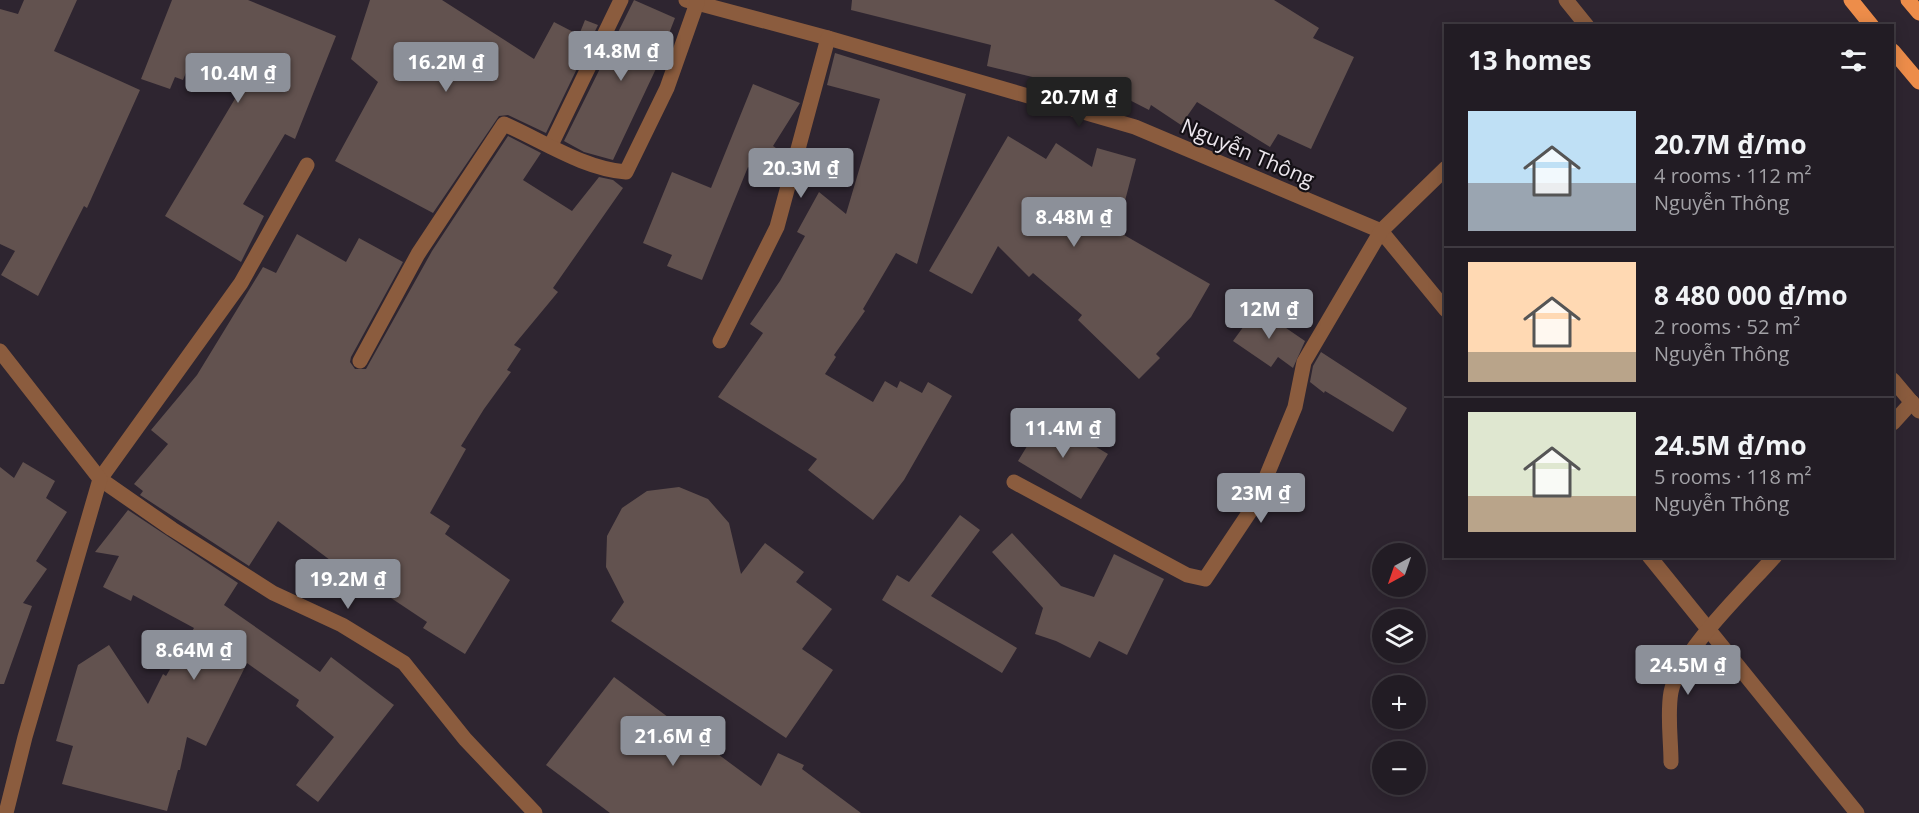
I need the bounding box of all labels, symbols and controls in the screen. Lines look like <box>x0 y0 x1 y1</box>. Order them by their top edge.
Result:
pin: 14.8M ₫ <box>566 31 676 82</box>
text: 14.8M ₫ <box>582 37 660 64</box>
pin: 16.2M ₫ <box>391 42 501 93</box>
text: 13 homes <box>1468 42 1592 78</box>
icon: filters <box>1837 44 1870 77</box>
text: 16.2M ₫ <box>407 48 485 75</box>
pin: 10.4M ₫ <box>183 53 293 104</box>
text: 10.4M ₫ <box>199 59 277 86</box>
pin: 20.7M ₫ <box>1024 77 1134 128</box>
text: 20.7M ₫ <box>1040 83 1118 110</box>
street label: Nguyễn Thông <box>1177 111 1319 193</box>
text: 20.7M ₫/mo <box>1654 126 1807 162</box>
icon: home <box>1516 135 1588 207</box>
pin: 20.3M ₫ <box>746 148 856 199</box>
text: 20.3M ₫ <box>762 154 840 181</box>
text: 4 rooms · 112 m² <box>1654 162 1812 189</box>
text: Nguyễn Thông <box>1654 189 1789 216</box>
pin: 8.48M ₫ <box>1019 197 1129 248</box>
text: 8.48M ₫ <box>1035 203 1113 230</box>
text: 8 480 000 ₫/mo <box>1654 277 1848 313</box>
icon: home <box>1516 286 1588 358</box>
pin: 12M ₫ <box>1227 289 1311 340</box>
text: 12M ₫ <box>1239 295 1299 322</box>
text: 2 rooms · 52 m² <box>1654 313 1800 340</box>
text: Nguyễn Thông <box>1654 340 1789 367</box>
pin: 11.4M ₫ <box>1008 408 1118 459</box>
text: 11.4M ₫ <box>1024 414 1102 441</box>
text: 24.5M ₫/mo <box>1654 427 1807 463</box>
icon: home <box>1516 436 1588 508</box>
text: 5 rooms · 118 m² <box>1654 463 1812 490</box>
pin: 23M ₫ <box>1219 473 1303 524</box>
text: 23M ₫ <box>1231 479 1291 506</box>
text: Nguyễn Thông <box>1654 490 1789 517</box>
north arrow <box>1372 543 1426 597</box>
map controls <box>1372 543 1426 795</box>
pin: 19.2M ₫ <box>293 559 403 610</box>
text: 19.2M ₫ <box>309 565 387 592</box>
button: layers <box>1372 609 1426 663</box>
pin: 8.64M ₫ <box>139 630 249 681</box>
text: 8.64M ₫ <box>155 636 233 663</box>
pin: 24.5M ₫ <box>1633 645 1743 696</box>
text: 24.5M ₫ <box>1649 651 1727 678</box>
button: + <box>1372 675 1426 729</box>
pin: 21.6M ₫ <box>618 716 728 767</box>
text: 21.6M ₫ <box>634 722 712 749</box>
button: − <box>1372 741 1426 795</box>

